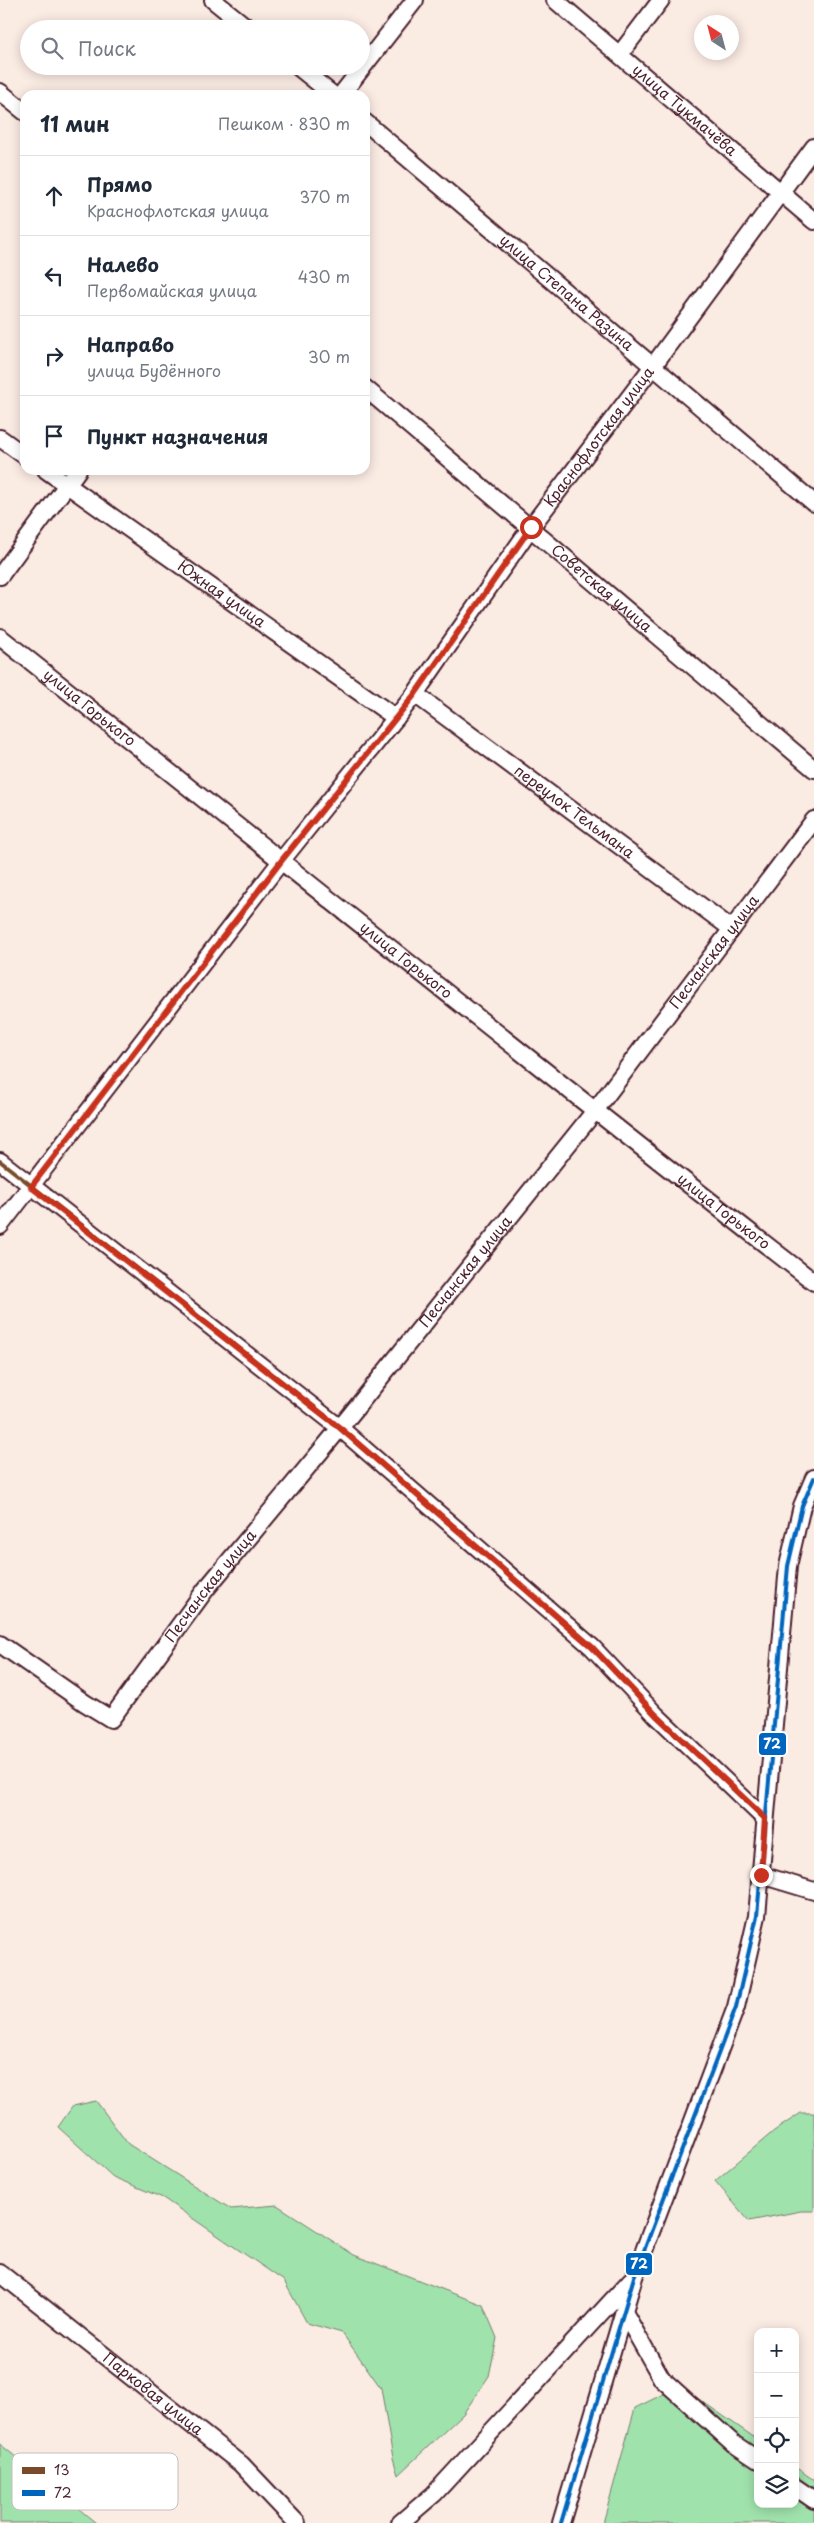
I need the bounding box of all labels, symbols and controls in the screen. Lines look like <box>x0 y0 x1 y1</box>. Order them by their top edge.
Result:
north arrow <box>694 15 739 60</box>
search box <box>20 20 370 75</box>
icon: search <box>38 34 66 62</box>
text: Поиск <box>78 34 136 62</box>
street label: улица Тукмачёва <box>628 58 743 161</box>
text: 11 мин <box>40 107 110 139</box>
text: Пешком · 830 m <box>218 111 350 135</box>
text: Прямо <box>87 170 152 198</box>
icon: ahead <box>40 182 68 210</box>
text: 370 m <box>300 184 350 208</box>
text: Краснофлотская улица <box>87 198 269 222</box>
street label: улица Степана Разина <box>495 228 640 356</box>
text: Налево <box>87 250 159 278</box>
icon: left <box>40 262 68 290</box>
text: 430 m <box>298 264 350 288</box>
text: Первомайская улица <box>87 278 257 302</box>
text: Направо <box>87 330 174 358</box>
icon: right <box>40 342 68 370</box>
text: 30 m <box>308 344 350 368</box>
text: улица Будённого <box>87 358 221 382</box>
street label: Краснофлотская улица <box>537 361 659 511</box>
icon: arrive <box>40 422 68 450</box>
text: Пункт назначения <box>87 422 268 450</box>
route start <box>520 516 543 539</box>
street label: Советская улица <box>547 538 658 637</box>
street label: Южная улица <box>174 554 272 633</box>
street label: улица Горького <box>39 663 141 751</box>
street label: переулок Тельмана <box>510 758 640 863</box>
street label: Песчанская улица <box>663 889 764 1013</box>
street label: улица Горького <box>355 915 458 1004</box>
street label: улица Горького <box>673 1167 776 1254</box>
street label: Песчанская улица <box>412 1210 517 1332</box>
street label: Песчанская улица <box>158 1524 261 1646</box>
line badge: 72 <box>758 1732 787 1756</box>
text: 72 <box>763 1733 781 1754</box>
route end <box>750 1864 773 1887</box>
line badge: 72 <box>625 2252 653 2276</box>
text: 72 <box>630 2253 648 2274</box>
map controls <box>754 2328 799 2508</box>
button: + <box>754 2328 799 2373</box>
street label: Парковая улица <box>99 2346 209 2440</box>
button: − <box>754 2373 799 2418</box>
button: locate <box>754 2418 799 2463</box>
legend <box>12 2453 178 2510</box>
text: 13 <box>54 2459 70 2480</box>
button: layers <box>754 2463 799 2508</box>
text: 72 <box>54 2482 72 2503</box>

